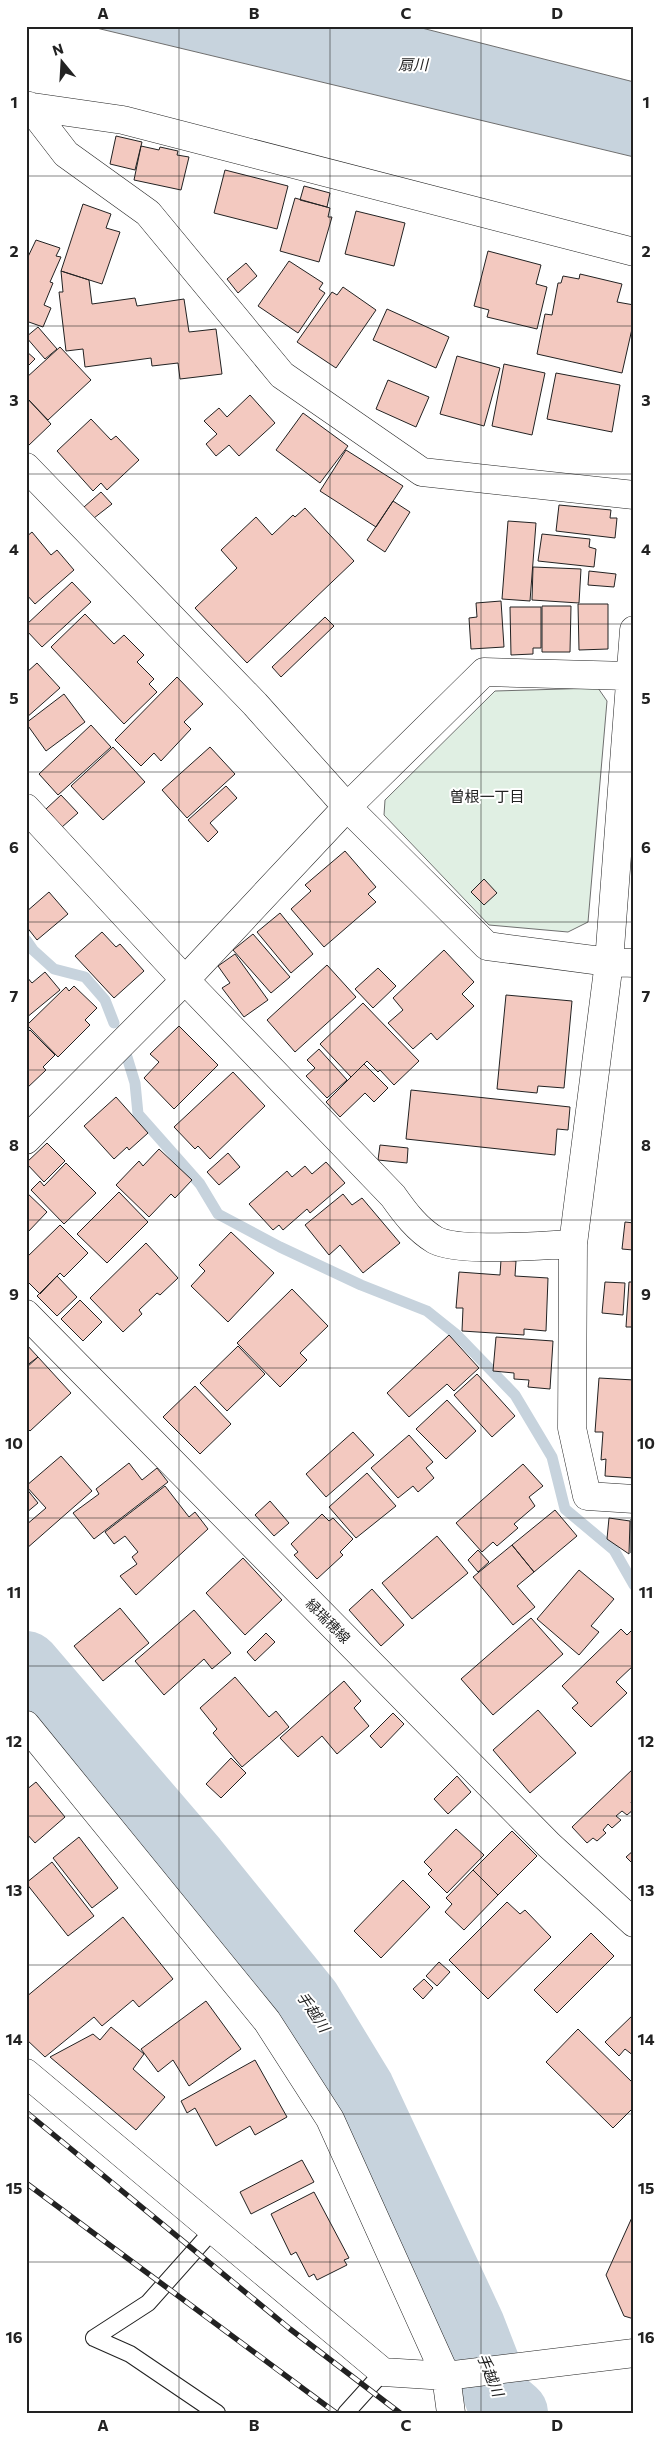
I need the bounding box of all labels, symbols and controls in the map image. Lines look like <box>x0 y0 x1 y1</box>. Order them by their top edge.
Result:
text: A <box>97 3 109 22</box>
text: B <box>249 3 260 22</box>
text: C <box>401 3 412 22</box>
text: D <box>551 3 563 22</box>
north arrow <box>38 38 88 88</box>
text: N <box>50 39 65 59</box>
water label: 扇川 <box>398 55 430 73</box>
text: 1 <box>10 92 18 111</box>
text: 1 <box>642 92 650 111</box>
text: 2 <box>9 241 19 260</box>
text: 2 <box>641 241 651 260</box>
text: 3 <box>9 390 19 409</box>
text: 3 <box>641 390 651 409</box>
text: 4 <box>9 539 19 558</box>
text: 4 <box>641 539 651 558</box>
text: 5 <box>9 688 19 707</box>
text: 5 <box>641 688 651 707</box>
district label: 曽根一丁目 <box>449 787 525 805</box>
text: 6 <box>9 837 19 856</box>
text: 6 <box>641 837 651 856</box>
text: 7 <box>10 986 19 1005</box>
text: 7 <box>642 986 651 1005</box>
text: 8 <box>9 1135 19 1154</box>
text: 8 <box>641 1135 651 1154</box>
text: 9 <box>9 1284 19 1303</box>
text: 9 <box>641 1284 651 1303</box>
text: 10 <box>5 1433 23 1452</box>
text: 10 <box>637 1433 655 1452</box>
text: 11 <box>7 1582 21 1601</box>
text: 11 <box>639 1582 653 1601</box>
street label: 緑瑞穂線 <box>303 1595 354 1646</box>
text: 12 <box>6 1731 22 1750</box>
text: 12 <box>638 1731 654 1750</box>
text: 13 <box>6 1880 22 1899</box>
text: 13 <box>638 1880 654 1899</box>
water label: 手越川 <box>294 1988 335 2037</box>
text: 14 <box>5 2029 23 2048</box>
text: 14 <box>637 2029 655 2048</box>
text: 15 <box>6 2178 22 2197</box>
text: 15 <box>638 2178 654 2197</box>
text: 16 <box>5 2327 23 2346</box>
text: 16 <box>637 2327 655 2346</box>
water label: 手越川 <box>474 2350 508 2401</box>
text: A <box>97 2415 109 2434</box>
text: B <box>249 2415 260 2434</box>
text: C <box>401 2415 412 2434</box>
text: D <box>551 2415 563 2434</box>

